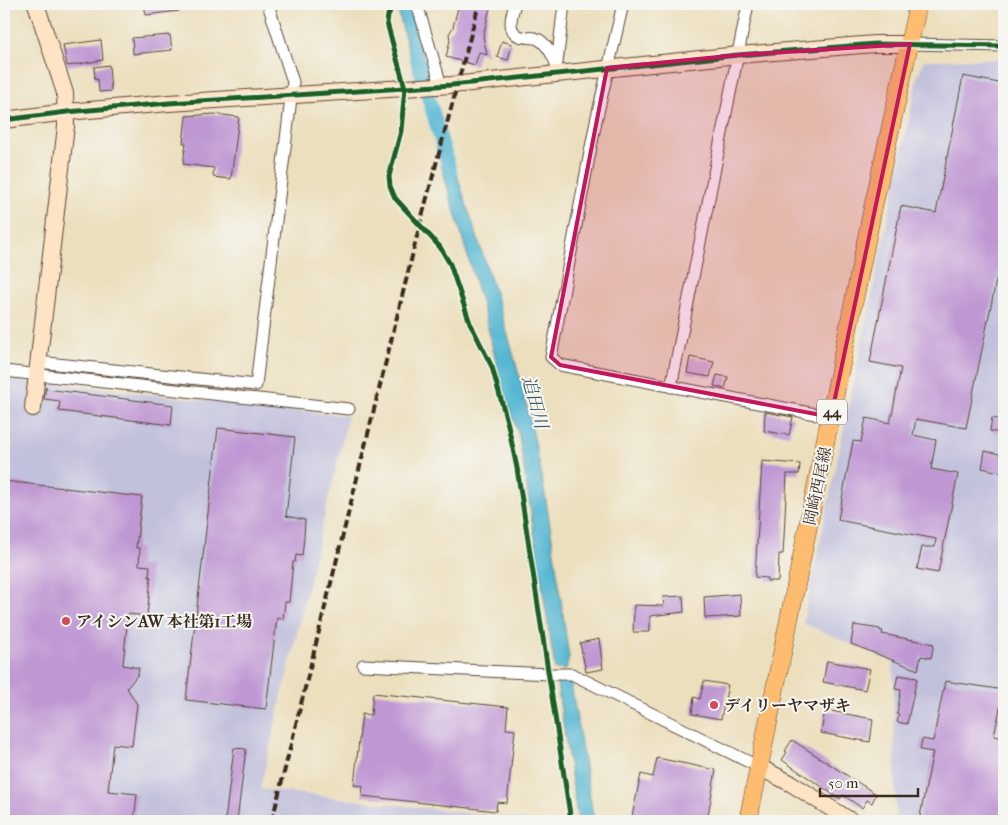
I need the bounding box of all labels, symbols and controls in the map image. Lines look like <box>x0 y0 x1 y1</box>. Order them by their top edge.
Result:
water label: 追田川 <box>517 373 552 433</box>
road number: 44 <box>817 400 847 424</box>
street label: 岡崎西尾線 <box>800 445 835 527</box>
place label: アイシンAW 本社第1工場 <box>76 612 252 631</box>
marker: アイシンAW 本社第1工場 <box>60 615 72 627</box>
place label: デイリーヤマザキ <box>724 696 851 715</box>
marker: デイリーヤマザキ <box>708 699 720 711</box>
scale bar <box>820 765 918 797</box>
text: 50 m <box>828 774 859 792</box>

